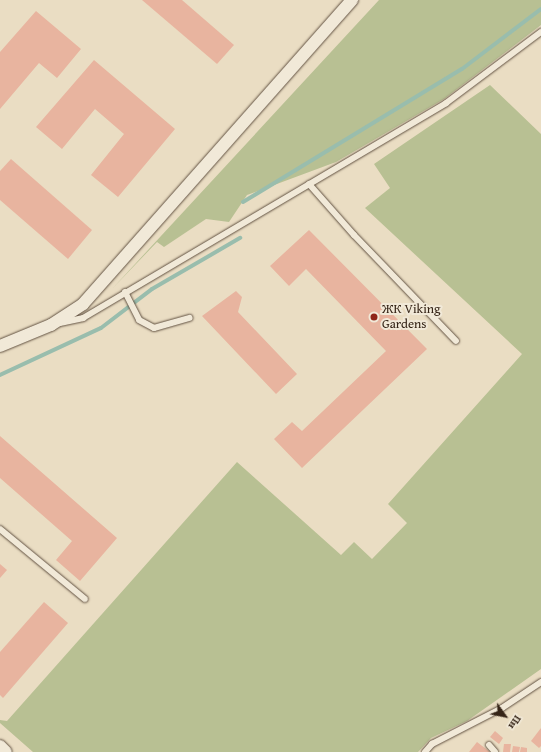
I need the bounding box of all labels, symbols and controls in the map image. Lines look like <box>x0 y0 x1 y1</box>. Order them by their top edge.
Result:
place label: ЖК Viking Gardens <box>382 302 441 333</box>
marker: ЖК Viking Gardens <box>369 312 379 322</box>
north arrow <box>485 696 525 736</box>
text: Пн <box>504 712 526 733</box>

